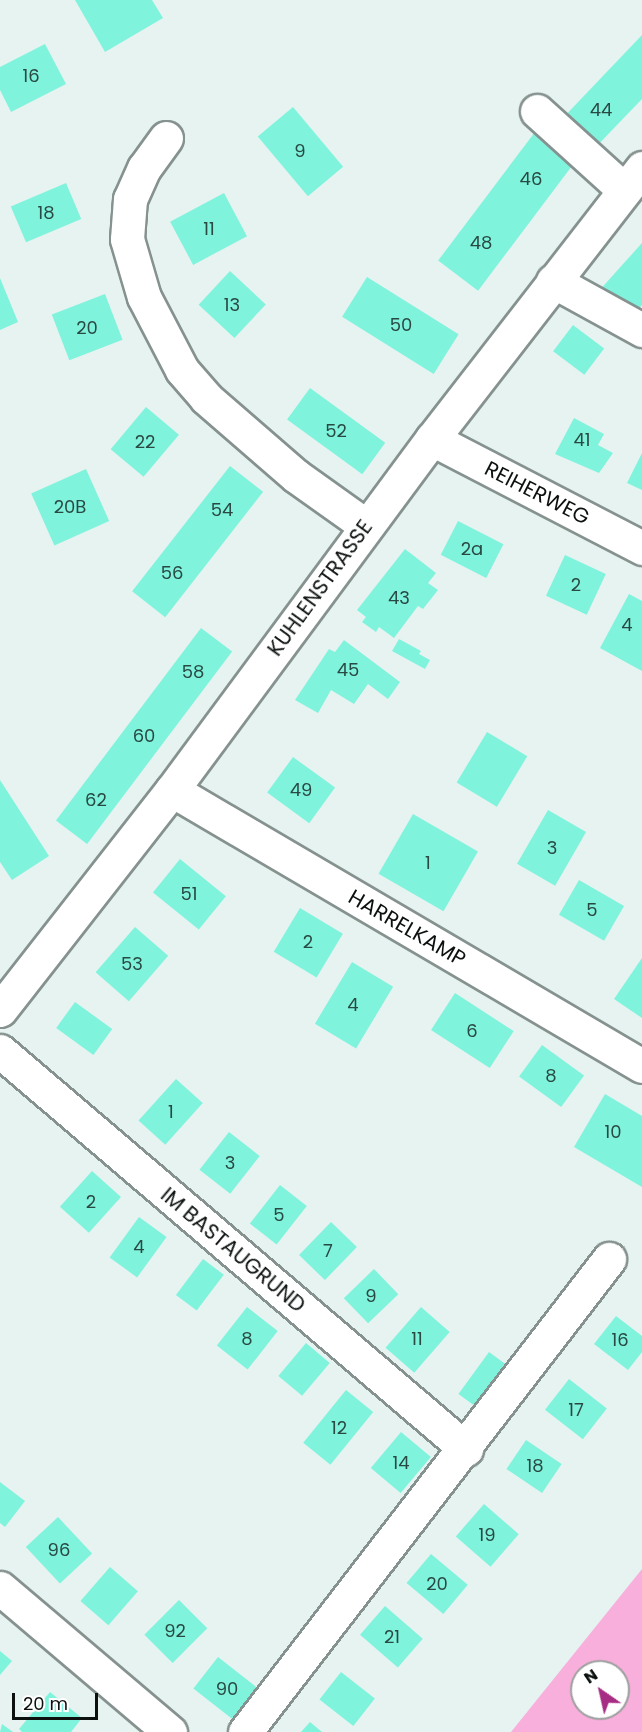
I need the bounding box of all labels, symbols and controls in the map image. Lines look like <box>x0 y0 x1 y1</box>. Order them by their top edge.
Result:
house number: 16 <box>22 65 40 87</box>
house number: 44 <box>590 99 612 121</box>
house number: 9 <box>294 140 306 162</box>
house number: 46 <box>520 168 542 190</box>
house number: 18 <box>37 202 55 224</box>
house number: 11 <box>203 218 215 240</box>
house number: 48 <box>470 232 492 254</box>
house number: 13 <box>224 294 240 316</box>
house number: 50 <box>390 314 412 336</box>
house number: 20 <box>76 317 98 339</box>
house number: 52 <box>325 420 347 442</box>
house number: 41 <box>573 429 591 451</box>
house number: 22 <box>135 431 155 453</box>
street label: REIHERWEG <box>480 456 594 530</box>
house number: 20B <box>54 496 86 518</box>
house number: 54 <box>211 499 233 521</box>
street label: KUHLENSTRASSE <box>262 515 378 661</box>
house number: 2a <box>461 538 483 560</box>
house number: 56 <box>161 562 183 584</box>
house number: 2 <box>571 574 581 596</box>
house number: 43 <box>388 587 410 609</box>
house number: 4 <box>621 614 633 636</box>
house number: 45 <box>337 659 359 681</box>
house number: 58 <box>182 661 204 683</box>
house number: 60 <box>133 725 155 747</box>
house number: 49 <box>290 779 312 801</box>
house number: 62 <box>85 789 107 811</box>
house number: 3 <box>547 837 557 859</box>
house number: 1 <box>425 852 431 874</box>
house number: 51 <box>180 883 198 905</box>
street label: HARRELKAMP <box>344 884 470 972</box>
house number: 5 <box>586 899 598 921</box>
house number: 2 <box>303 931 313 953</box>
house number: 53 <box>121 953 143 975</box>
house number: 4 <box>347 994 359 1016</box>
house number: 6 <box>466 1020 478 1042</box>
house number: 8 <box>545 1065 557 1087</box>
house number: 1 <box>168 1101 174 1123</box>
house number: 10 <box>604 1121 622 1143</box>
house number: 3 <box>225 1152 235 1174</box>
street label: IM BASTAUGRUND <box>156 1182 310 1318</box>
house number: 2 <box>86 1191 96 1213</box>
house number: 5 <box>273 1204 285 1226</box>
house number: 4 <box>133 1236 145 1258</box>
house number: 7 <box>323 1240 333 1262</box>
house number: 9 <box>365 1285 377 1307</box>
house number: 8 <box>241 1328 253 1350</box>
house number: 11 <box>411 1328 423 1350</box>
house number: 16 <box>611 1329 629 1351</box>
house number: 17 <box>568 1399 584 1421</box>
house number: 12 <box>331 1417 347 1439</box>
house number: 14 <box>392 1452 410 1474</box>
house number: 18 <box>526 1455 544 1477</box>
house number: 19 <box>478 1524 496 1546</box>
house number: 96 <box>48 1539 70 1561</box>
house number: 20 <box>426 1573 448 1595</box>
house number: 92 <box>164 1620 186 1642</box>
house number: 21 <box>384 1626 400 1648</box>
north arrow <box>570 1660 630 1720</box>
text: N <box>579 1663 602 1689</box>
house number: 90 <box>216 1678 238 1700</box>
scale bar <box>15 1681 100 1719</box>
text: 20 m <box>23 1691 68 1716</box>

